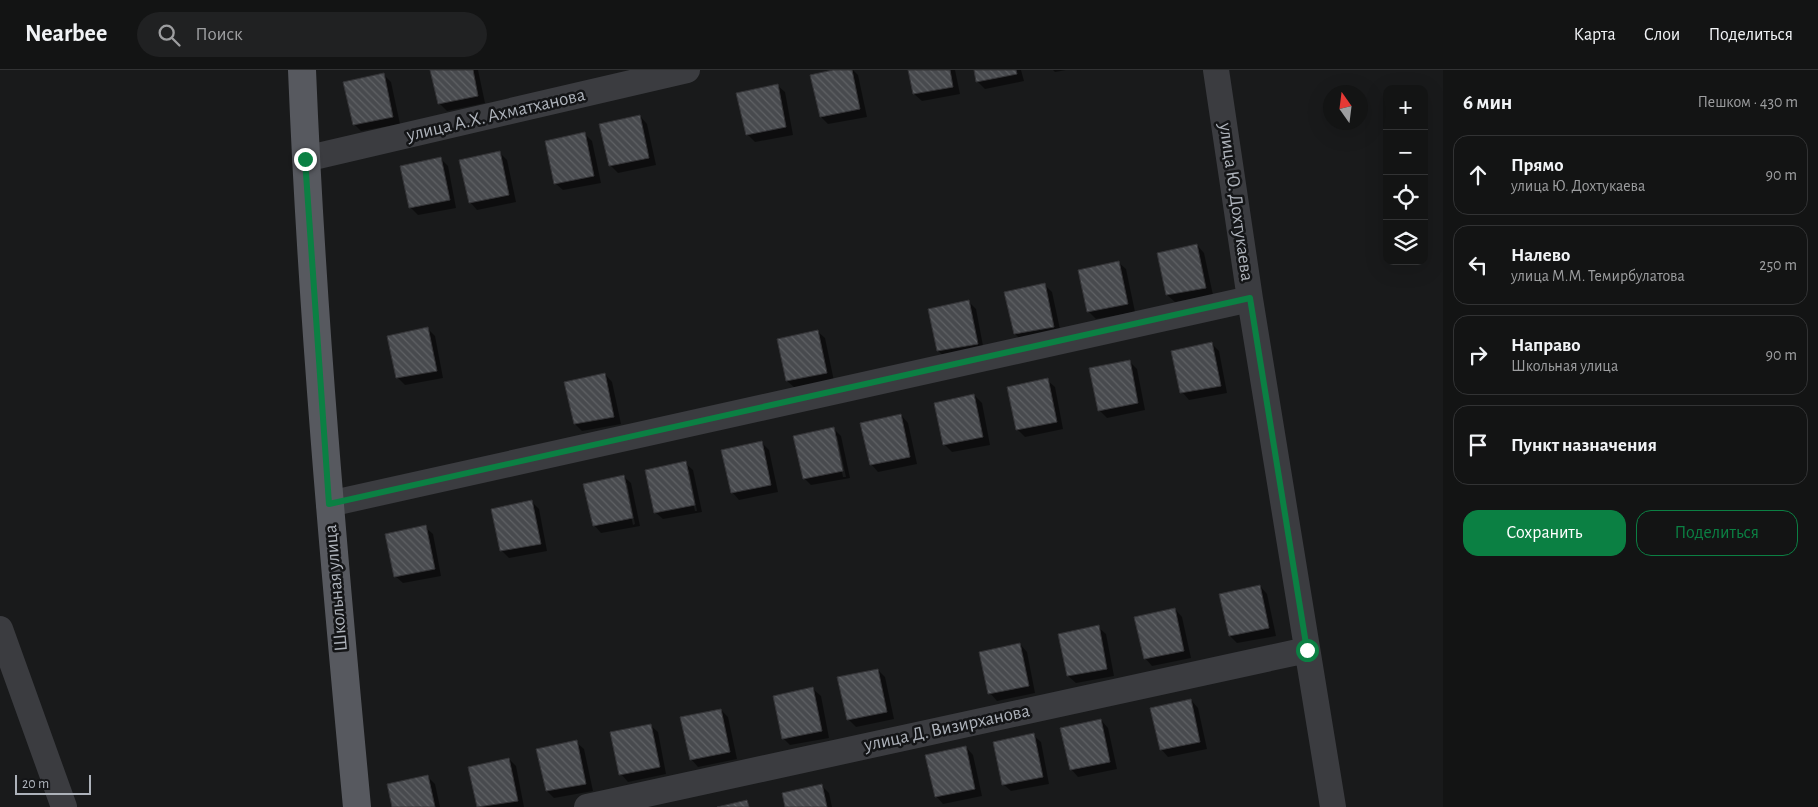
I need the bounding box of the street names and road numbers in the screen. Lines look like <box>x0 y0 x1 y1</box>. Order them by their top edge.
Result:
street label: улица А.Х. Ахматханова <box>404 85 587 145</box>
street label: улица Ю. Дохтукаева <box>1215 121 1257 283</box>
street label: Школьная улица <box>321 523 351 652</box>
street label: улица Д. Визирханова <box>862 701 1032 755</box>

